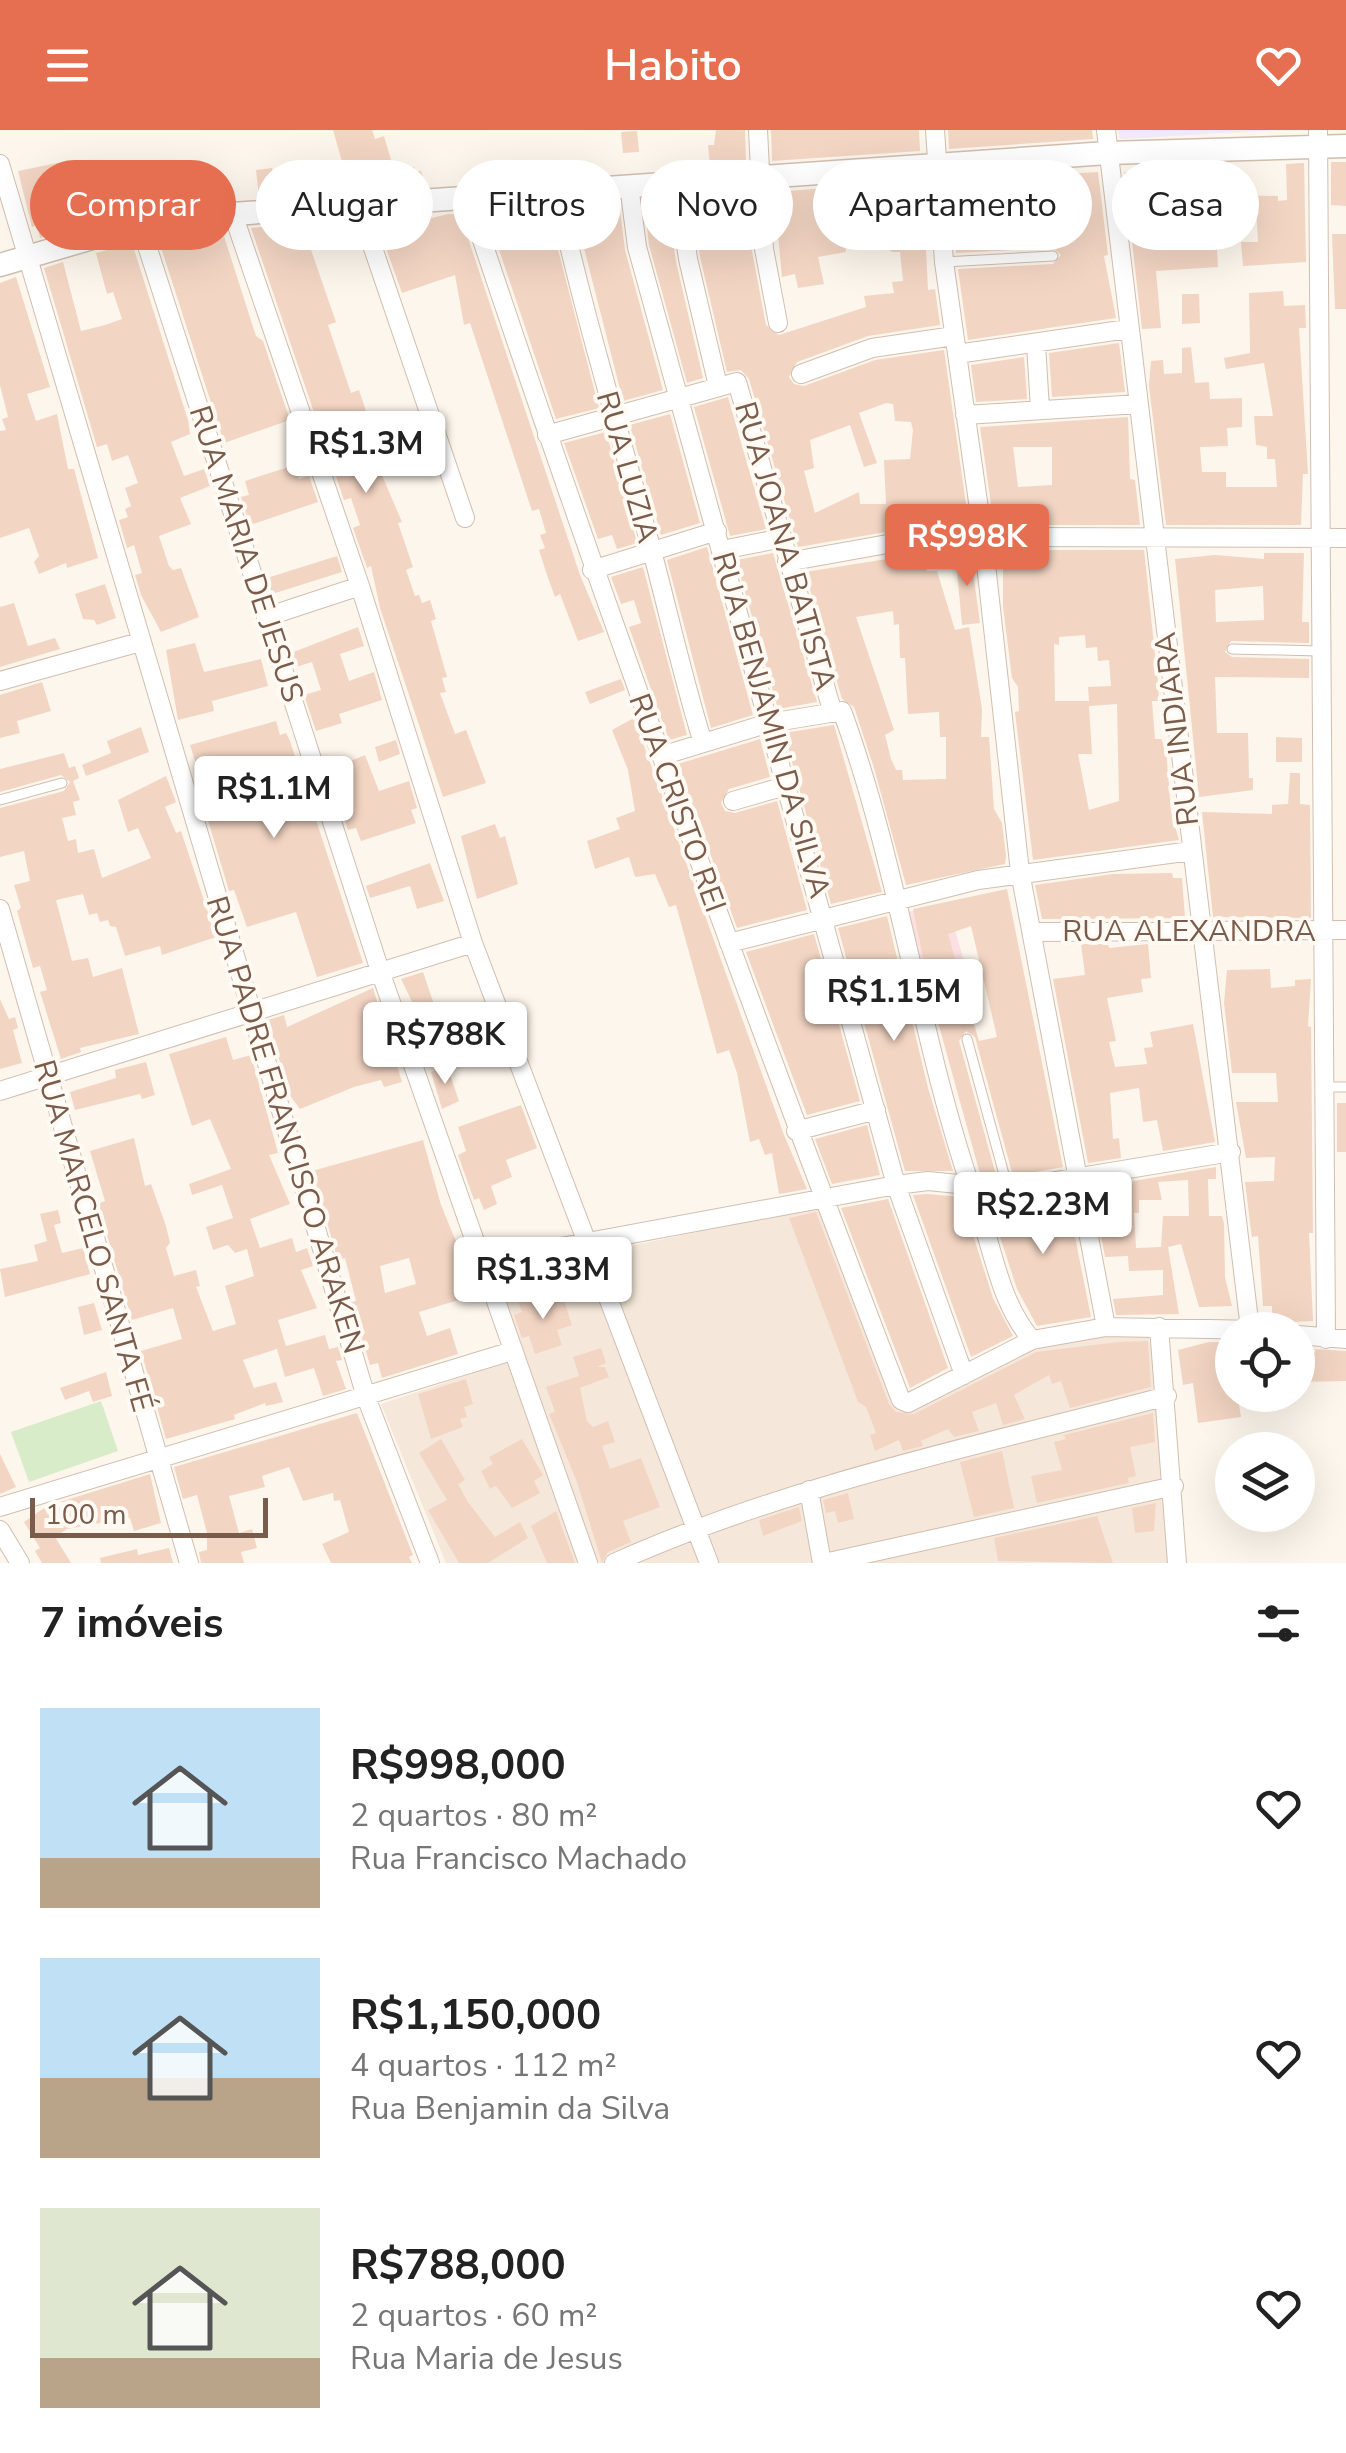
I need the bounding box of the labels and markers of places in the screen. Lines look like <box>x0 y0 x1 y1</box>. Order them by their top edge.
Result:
pin: R$1.3M <box>285 411 447 496</box>
pin: R$998K <box>886 504 1048 589</box>
pin: R$1.1M <box>193 756 355 841</box>
pin: R$1.15M <box>802 959 986 1044</box>
pin: R$788K <box>364 1002 526 1087</box>
pin: R$2.23M <box>951 1172 1135 1257</box>
pin: R$1.33M <box>451 1237 635 1322</box>

